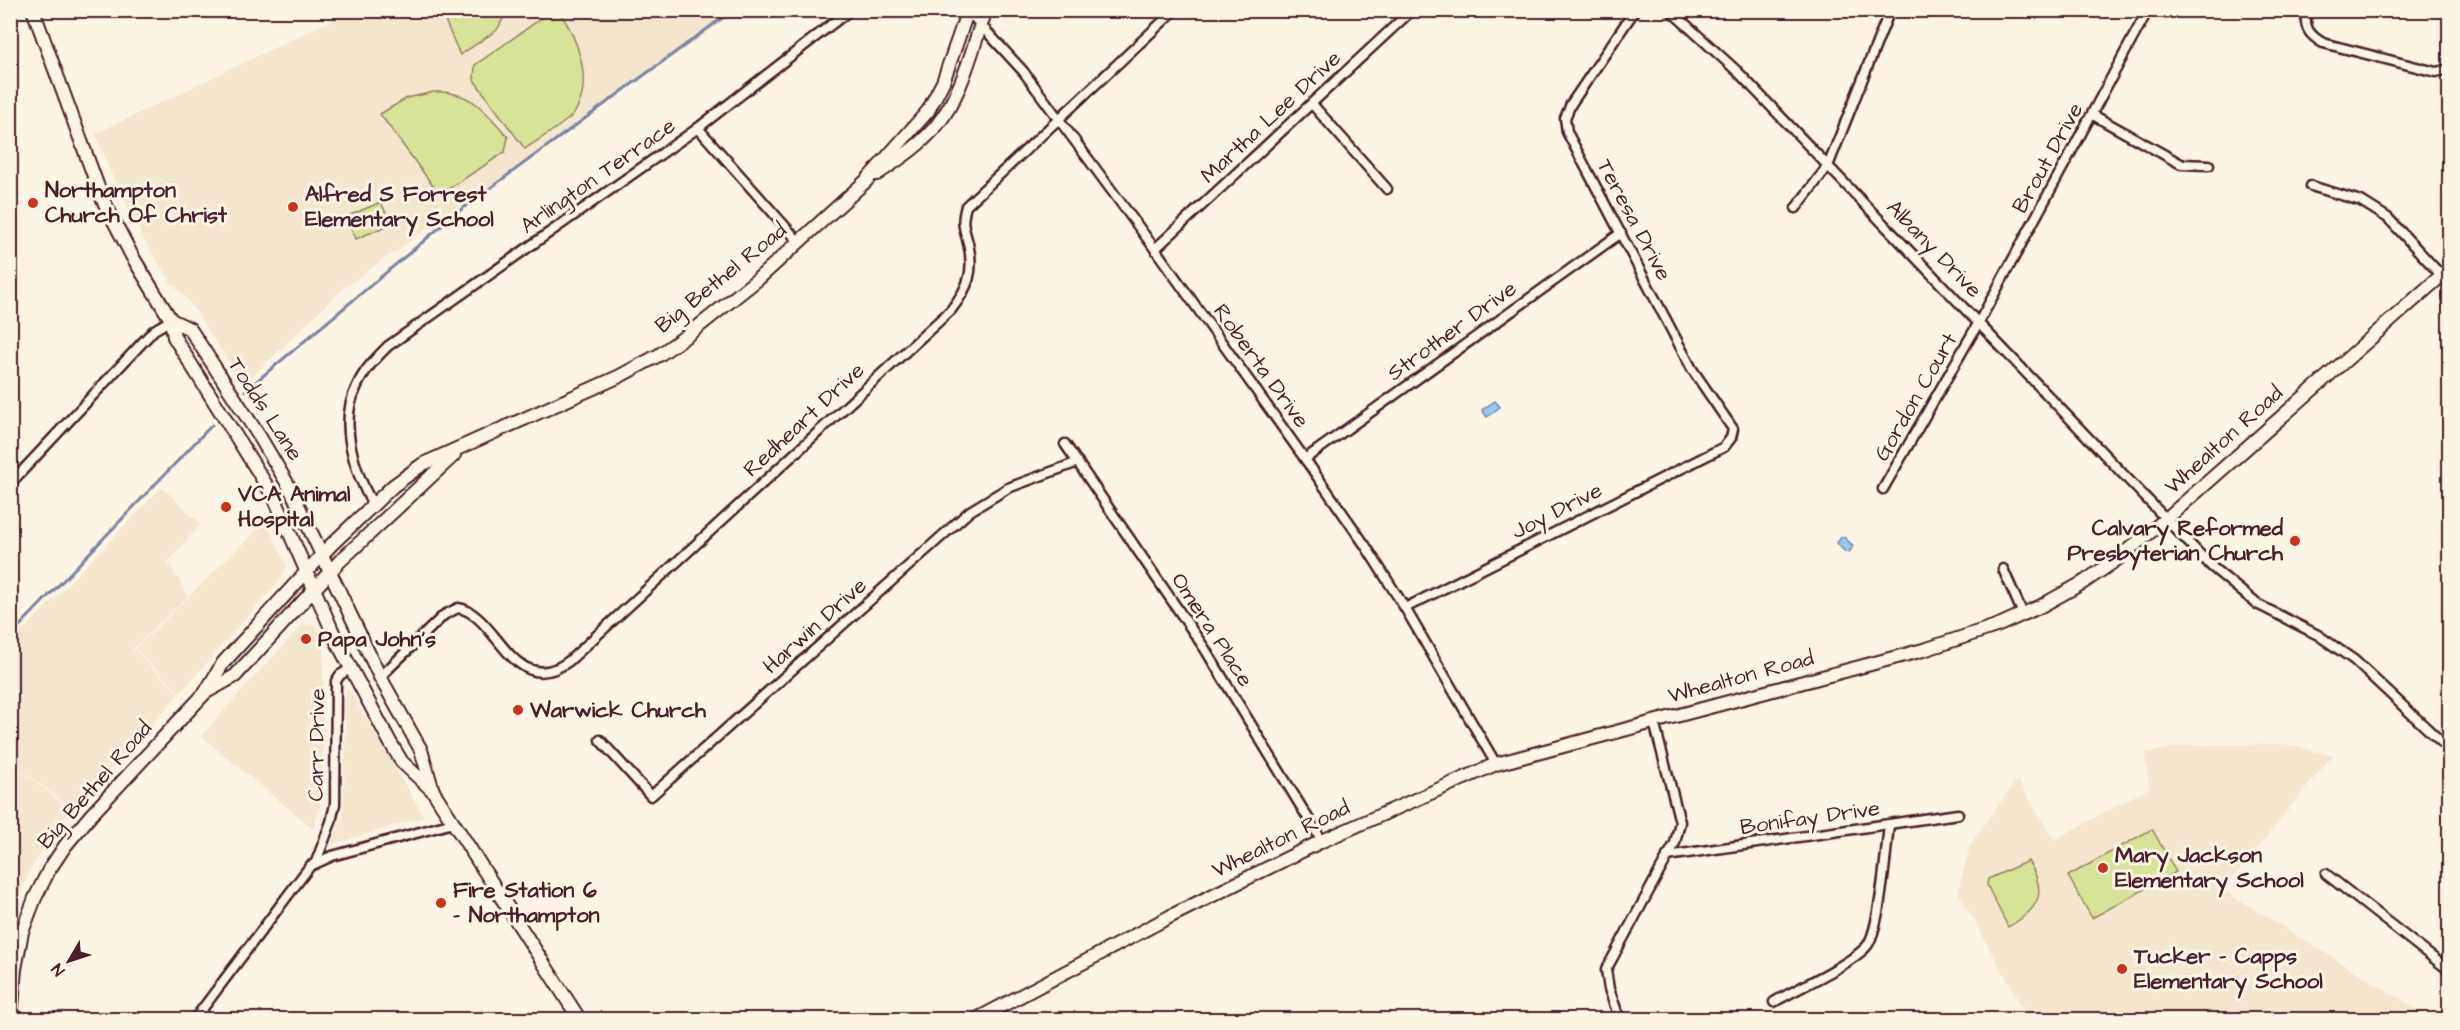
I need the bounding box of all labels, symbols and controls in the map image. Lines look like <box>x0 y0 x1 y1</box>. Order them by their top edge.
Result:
street label: Martha Lee Drive <box>1194 43 1348 190</box>
street label: Brout Drive <box>2005 97 2091 219</box>
street label: Arlington Terrace <box>514 111 683 242</box>
street label: Teresa Drive <box>1589 154 1679 286</box>
place label: Northampton Church Of Christ <box>45 175 228 231</box>
place label: Alfred S Forrest Elementary School <box>305 179 494 237</box>
street label: Albany Drive <box>1878 193 1989 306</box>
marker: Northampton Church Of Christ <box>26 196 40 210</box>
marker: Alfred S Forrest Elementary School <box>286 200 300 214</box>
street label: Big Bethel Road <box>649 215 794 342</box>
street label: Strother Drive <box>1381 273 1523 389</box>
street label: Roberta Drive <box>1205 298 1317 434</box>
street label: Gordon Court <box>1867 327 1965 467</box>
street label: Todds Lane <box>220 351 310 467</box>
street label: Redheart Drive <box>736 355 872 484</box>
street label: Whealton Road <box>2158 378 2290 502</box>
street label: Joy Drive <box>1506 475 1608 548</box>
place label: VCA Animal Hospital <box>237 479 351 535</box>
marker: VCA Animal Hospital <box>219 500 233 514</box>
place label: Calvary Reformed Presbyterian Church <box>2068 513 2284 571</box>
marker: Calvary Reformed Presbyterian Church <box>2288 534 2302 548</box>
street label: Omera Place <box>1163 567 1261 693</box>
street label: Harwin Drive <box>756 571 874 681</box>
place label: Papa John's <box>318 624 436 655</box>
marker: Papa John's <box>299 632 313 646</box>
street label: Whealton Road <box>1665 643 1817 711</box>
street label: Carr Drive <box>301 688 333 802</box>
place label: Warwick Church <box>529 695 707 726</box>
marker: Warwick Church <box>511 703 525 717</box>
street label: Big Bethel Road <box>30 714 160 857</box>
street label: Whealton Road <box>1207 792 1355 886</box>
street label: Bonifay Drive <box>1738 793 1882 844</box>
place label: Mary Jackson Elementary School <box>2115 840 2304 898</box>
marker: Mary Jackson Elementary School <box>2096 861 2110 875</box>
place label: Fire Station 6 - Northampton <box>453 875 600 931</box>
marker: Fire Station 6 - Northampton <box>434 896 448 910</box>
north arrow <box>39 931 99 991</box>
place label: Tucker - Capps Elementary School <box>2133 941 2323 999</box>
text: N <box>46 959 70 981</box>
marker: Tucker - Capps Elementary School <box>2115 962 2129 976</box>

